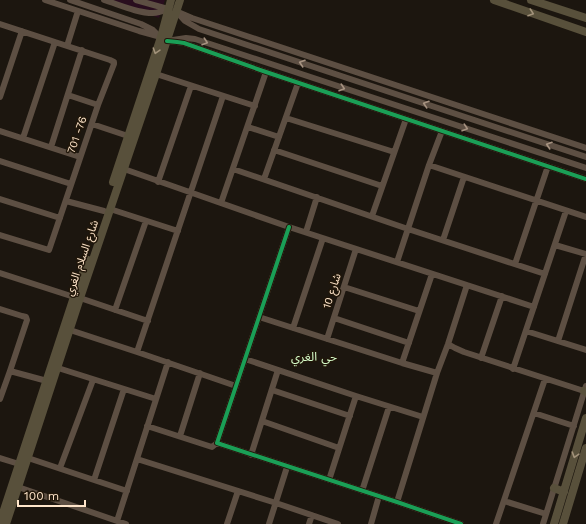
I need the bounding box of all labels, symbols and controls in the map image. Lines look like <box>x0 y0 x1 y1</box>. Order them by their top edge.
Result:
one-way arrow <box>527 8 534 16</box>
one-way arrow <box>202 38 209 46</box>
one-way arrow <box>152 47 161 54</box>
one-way arrow <box>299 60 306 68</box>
one-way arrow <box>338 83 345 91</box>
one-way arrow <box>422 100 429 109</box>
street label: 701 -76 <box>65 114 90 155</box>
one-way arrow <box>462 124 469 132</box>
one-way arrow <box>546 141 553 150</box>
street label: شارع السلام الغري <box>63 218 104 299</box>
street label: شارع 10 <box>320 271 345 311</box>
district label: حي الغري <box>291 350 337 367</box>
one-way arrow <box>571 451 580 458</box>
scale bar <box>18 482 85 508</box>
text: 100 m <box>24 489 59 503</box>

